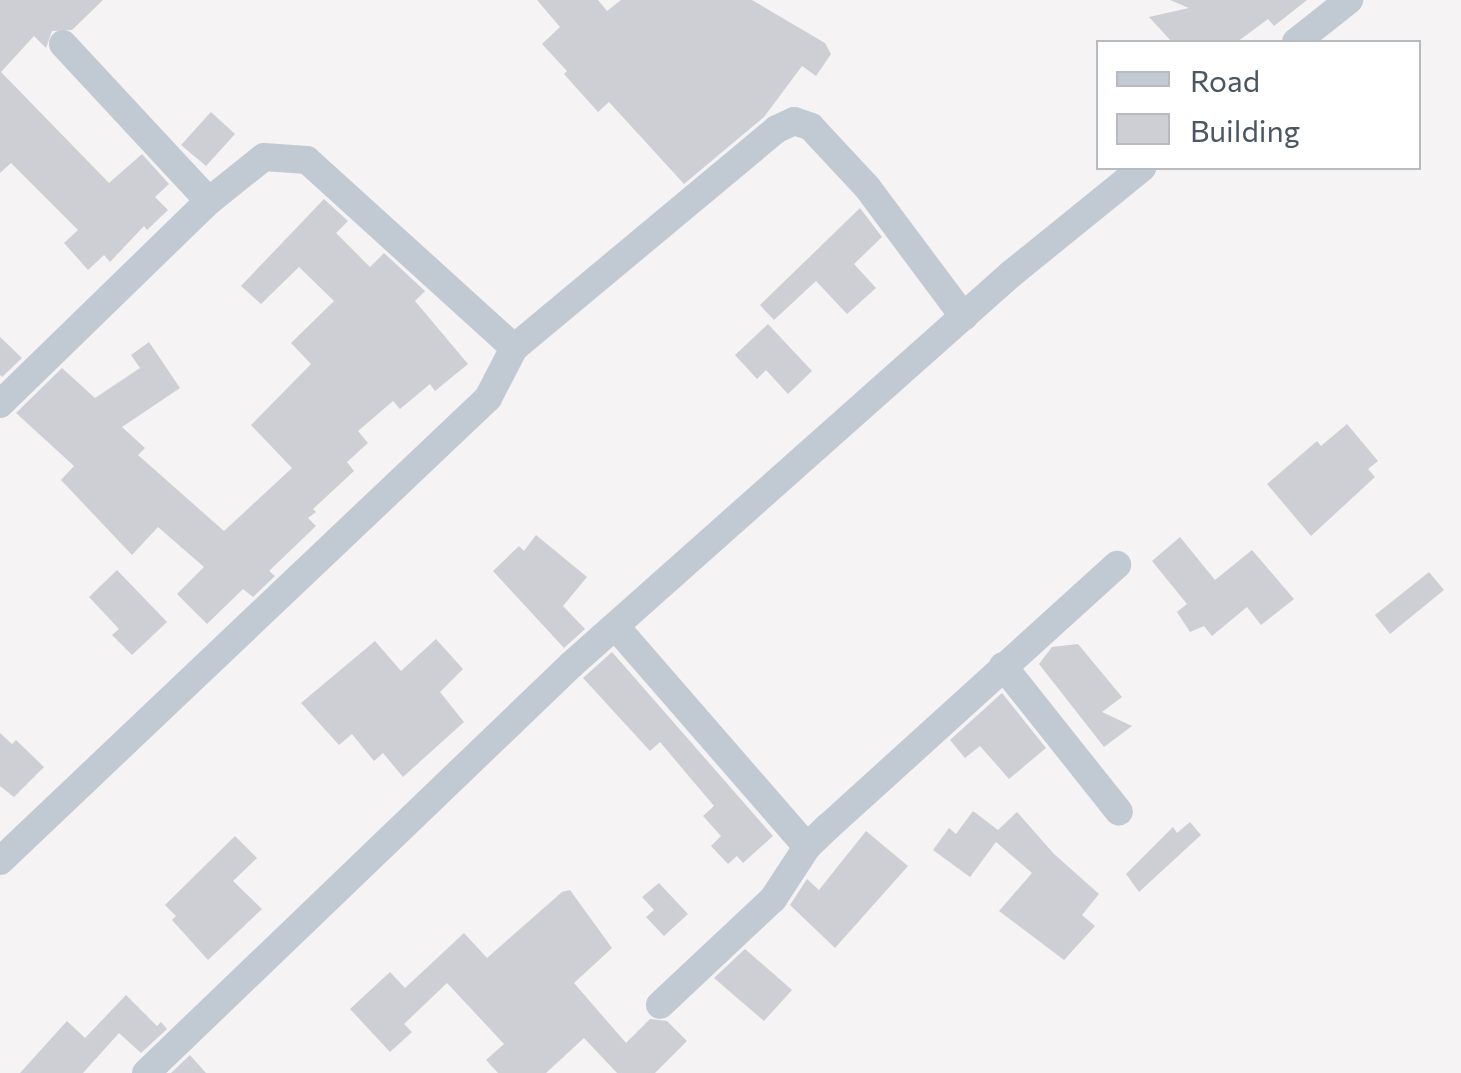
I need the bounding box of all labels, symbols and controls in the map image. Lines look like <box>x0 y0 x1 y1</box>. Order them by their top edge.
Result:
legend <box>1096 40 1421 170</box>
text: Road <box>1190 61 1260 98</box>
text: Building <box>1190 111 1300 148</box>

